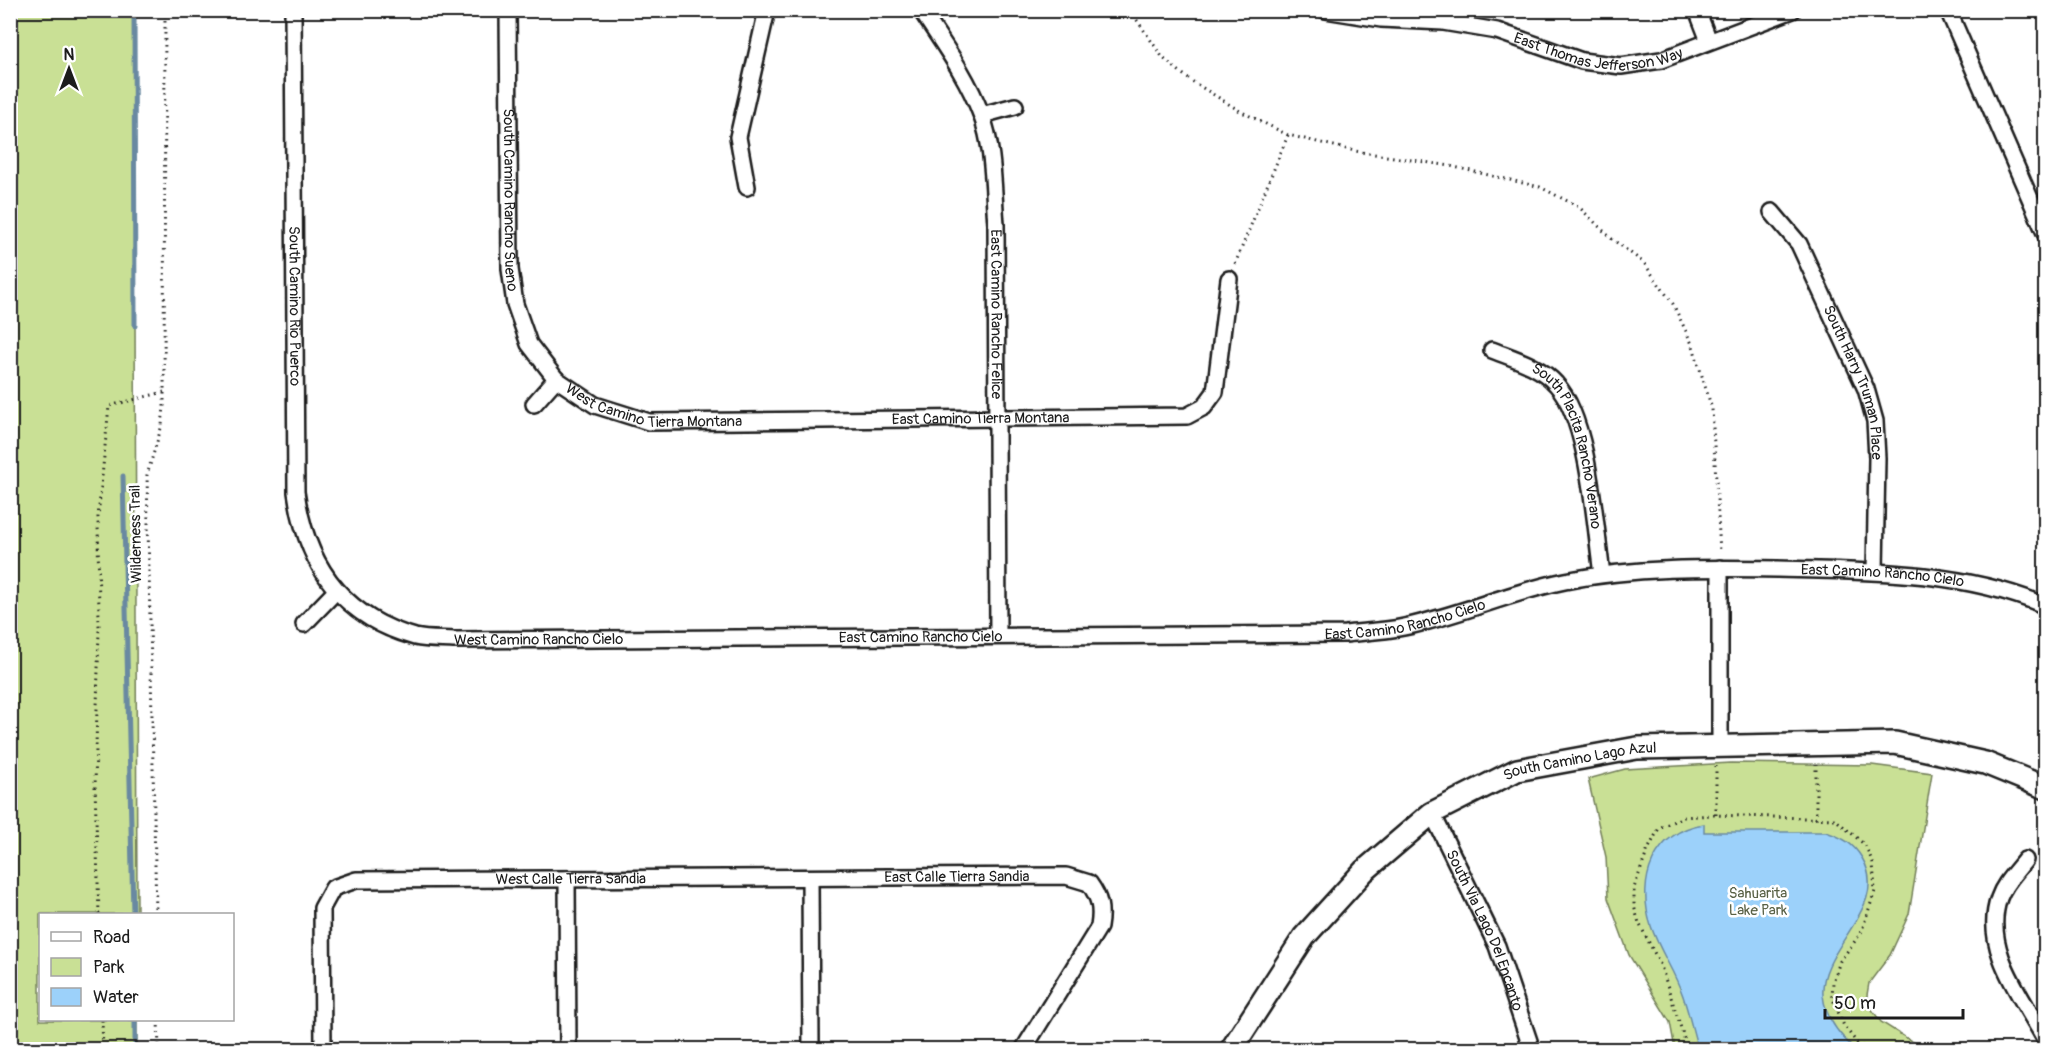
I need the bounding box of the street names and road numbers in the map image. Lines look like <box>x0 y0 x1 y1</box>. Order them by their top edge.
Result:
street label: East Thomas Jefferson Way <box>1511 28 1686 76</box>
street label: South Camino Rancho Sueno <box>499 108 523 293</box>
street label: South Camino Rio Puerco <box>285 226 305 386</box>
street label: East Camino Rancho Felice <box>987 229 1006 400</box>
street label: South Harry Truman Place <box>1819 302 1887 461</box>
street label: South Placita Rancho Verano <box>1529 359 1606 530</box>
street label: West Camino Tierra Montana <box>562 379 742 432</box>
street label: East Camino Tierra Montana <box>892 408 1069 429</box>
street label: Wilderness Trail <box>126 485 146 583</box>
street label: East Camino Rancho Cielo <box>1801 560 1966 591</box>
street label: East Camino Rancho Cielo <box>1325 595 1488 644</box>
street label: East Camino Rancho Cielo <box>839 627 1003 647</box>
street label: West Camino Rancho Cielo <box>454 629 623 650</box>
street label: South Camino Lago Azul <box>1500 738 1657 785</box>
street label: South Via Lago Del Encanto <box>1442 847 1528 1013</box>
street label: East Calle Tierra Sandia <box>884 867 1029 887</box>
street label: West Calle Tierra Sandia <box>496 869 646 889</box>

